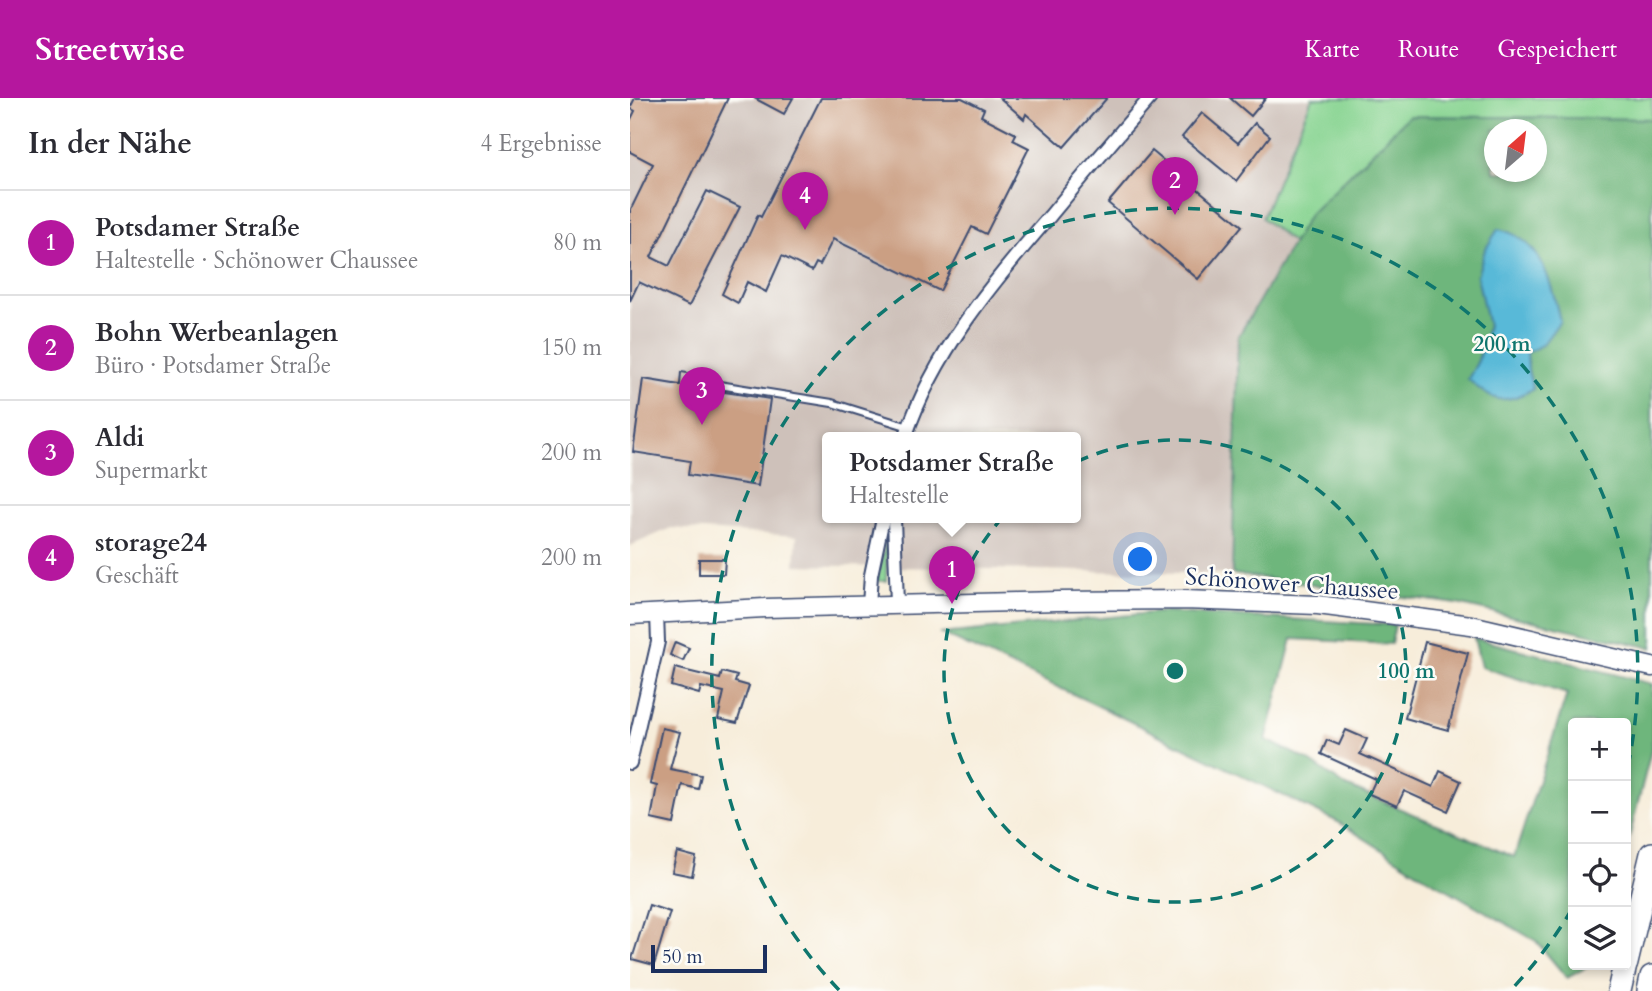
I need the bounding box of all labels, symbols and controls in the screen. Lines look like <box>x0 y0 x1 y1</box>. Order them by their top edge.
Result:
text: Streetwise <box>35 27 185 72</box>
text: Karte <box>1305 33 1360 66</box>
text: Route <box>1398 33 1459 66</box>
text: Gespeichert <box>1497 33 1617 66</box>
north arrow <box>1484 119 1547 182</box>
text: In der Nähe <box>28 123 192 164</box>
text: 4 Ergebnisse <box>480 128 602 159</box>
pin: 2 <box>1152 157 1198 215</box>
pin: 4 <box>782 172 828 230</box>
text: Potsdamer Straße <box>95 210 300 245</box>
text: 1 <box>45 227 57 258</box>
text: 80 m <box>553 227 602 258</box>
text: Haltestelle · Schönower Chaussee <box>95 245 419 276</box>
text: Bohn Werbeanlagen <box>95 315 338 350</box>
text: 200 m <box>1473 330 1531 359</box>
text: 2 <box>45 332 57 363</box>
text: 150 m <box>541 332 602 363</box>
text: Büro · Potsdamer Straße <box>95 350 331 381</box>
pin: 3 <box>679 367 725 425</box>
text: Aldi <box>95 420 145 455</box>
popup <box>822 432 1081 523</box>
text: 3 <box>45 437 57 468</box>
text: 200 m <box>541 437 602 468</box>
text: Potsdamer Straße <box>849 445 1054 480</box>
text: Supermarkt <box>95 455 208 486</box>
text: Haltestelle <box>849 480 949 511</box>
text: storage24 <box>95 525 207 560</box>
text: 4 <box>45 542 57 573</box>
text: 200 m <box>541 542 602 573</box>
your location <box>1123 542 1157 576</box>
pin: 1 <box>929 546 975 604</box>
text: Geschäft <box>95 560 179 591</box>
street label: Schönower Chaussee <box>1184 560 1400 608</box>
text: 100 m <box>1377 657 1435 686</box>
centre of rings <box>1163 659 1187 683</box>
map controls <box>1568 718 1631 970</box>
button: + <box>1568 718 1631 781</box>
button: − <box>1568 781 1631 844</box>
button: locate <box>1568 844 1631 907</box>
button: layers <box>1568 907 1631 970</box>
scale bar <box>651 942 766 974</box>
text: 50 m <box>662 944 703 970</box>

